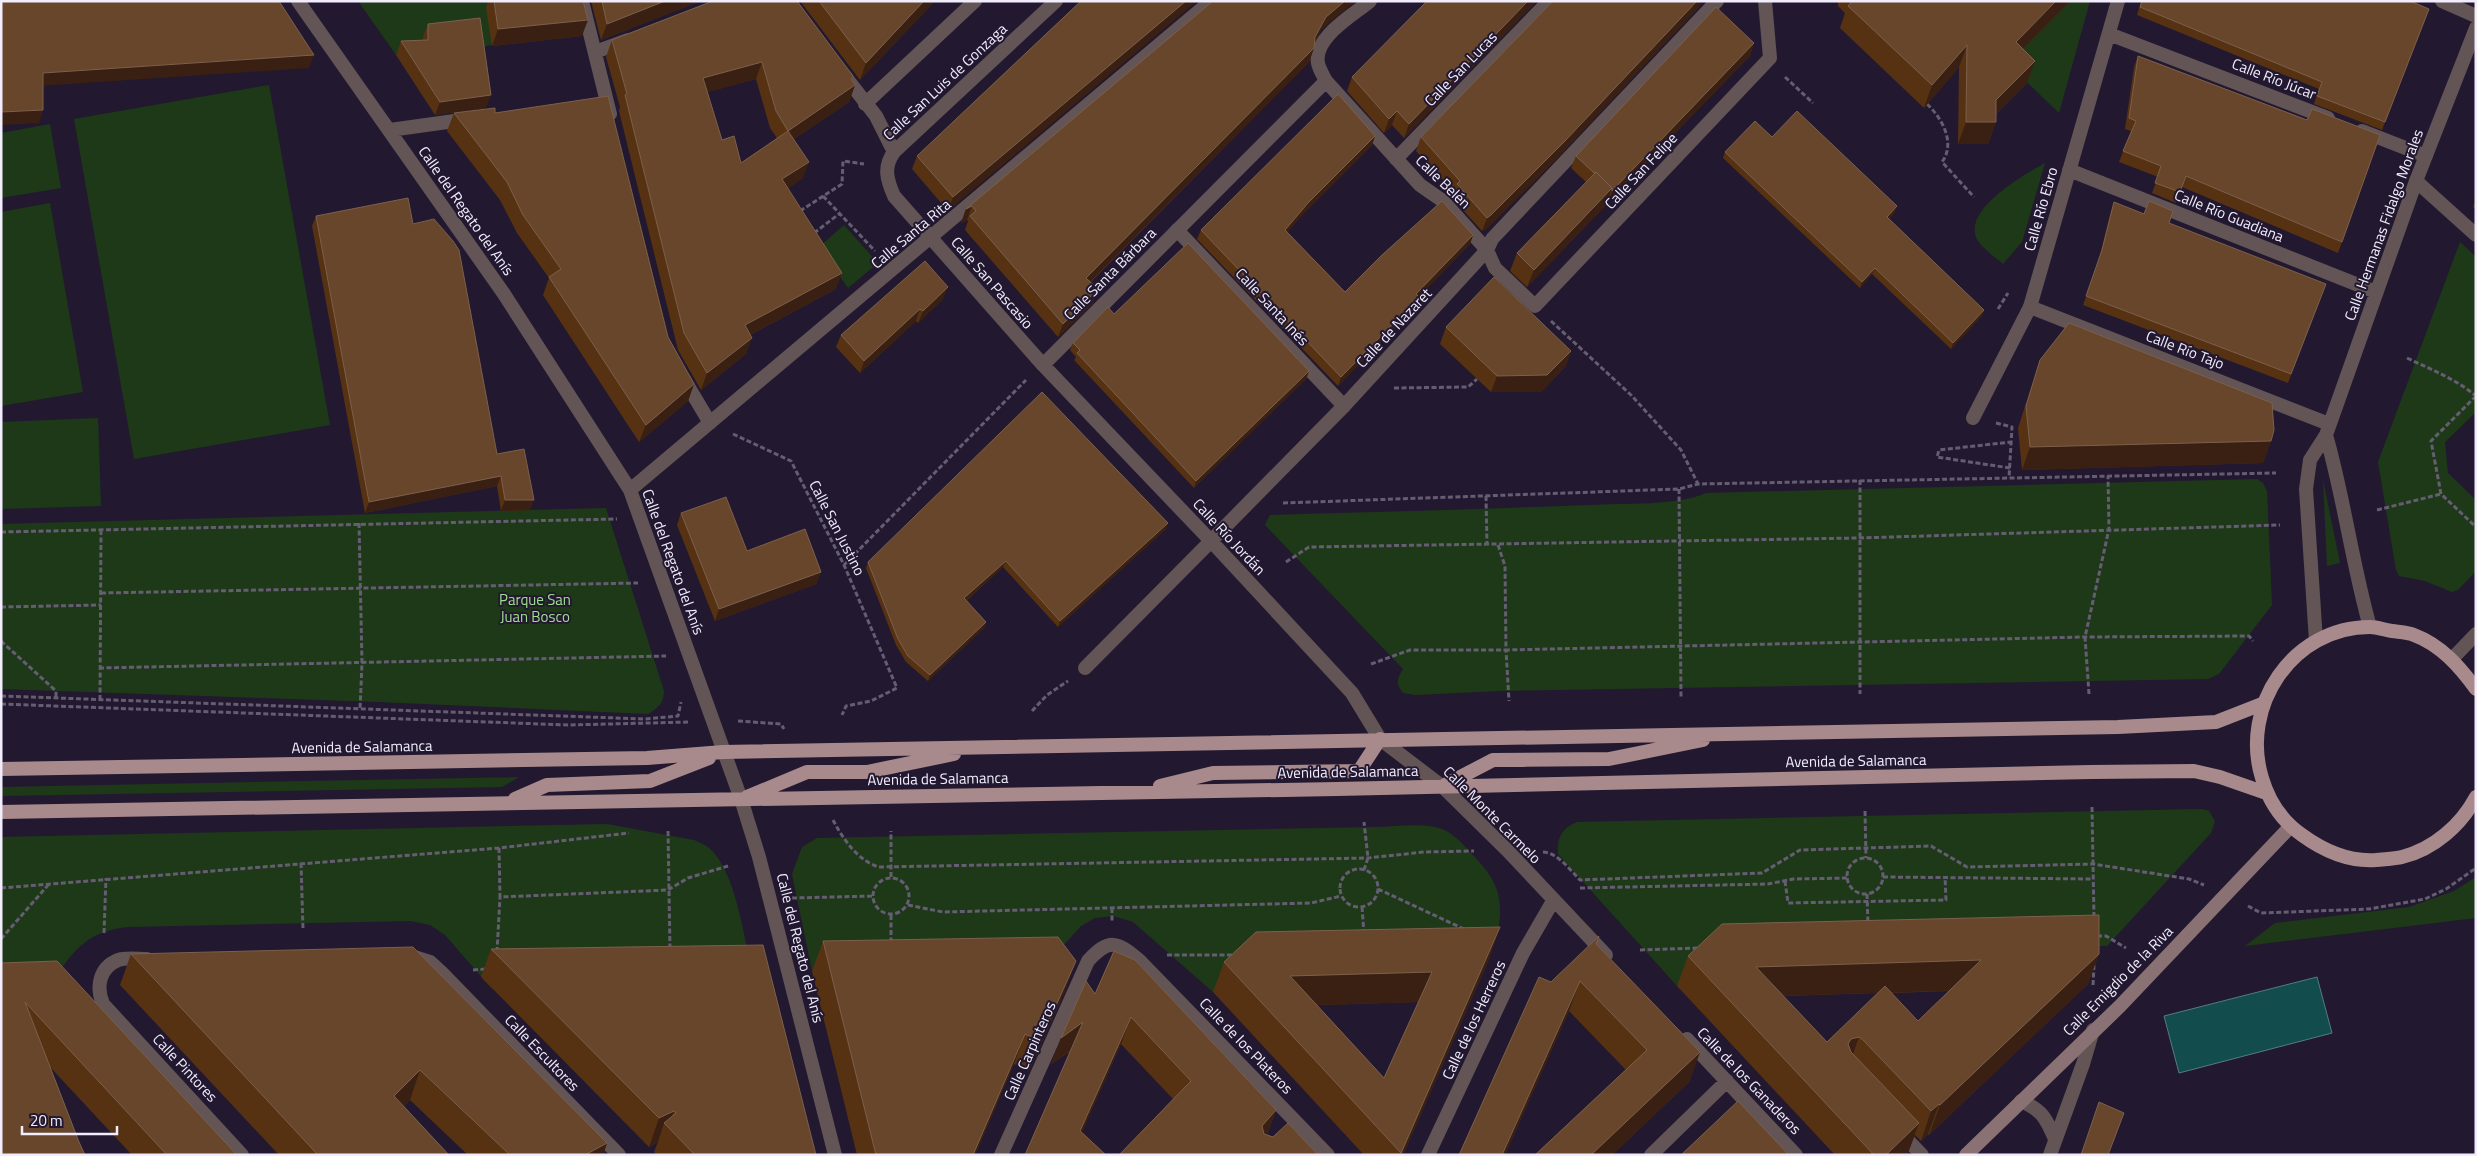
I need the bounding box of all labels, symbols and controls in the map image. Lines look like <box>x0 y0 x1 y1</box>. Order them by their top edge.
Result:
street label: Calle San Luis de Gonzaga <box>877 17 1012 146</box>
street label: Calle San Lucas <box>1419 26 1502 111</box>
street label: Calle Río Júcar <box>2229 52 2320 105</box>
street label: Calle Hermanas Fidalgo Morales <box>2338 126 2429 324</box>
street label: Calle San Felipe <box>1599 127 1682 214</box>
street label: Calle del Regato del Anís <box>413 141 520 280</box>
street label: Calle Belén <box>1410 149 1476 214</box>
street label: Calle Río Ebro <box>2018 164 2063 254</box>
street label: Calle Río Guadiana <box>2171 183 2288 248</box>
street label: Calle Santa Rita <box>866 193 956 274</box>
street label: Calle Santa Bárbara <box>1058 222 1162 325</box>
street label: Calle San Pascasio <box>946 231 1039 334</box>
street label: Calle Santa Inés <box>1230 262 1315 351</box>
street label: Calle de Nazaret <box>1350 282 1437 373</box>
street label: Calle Río Tajo <box>2143 324 2228 375</box>
street label: Calle San Justino <box>804 476 871 580</box>
street label: Calle del Regato del Anís <box>636 486 711 638</box>
street label: Calle Río Jordán <box>1188 493 1271 580</box>
park label: Parque San Juan Bosco <box>499 588 571 628</box>
street label: Avenida de Salamanca <box>291 734 433 759</box>
street label: Avenida de Salamanca <box>1785 748 1927 773</box>
street label: Avenida de Salamanca <box>1277 759 1419 784</box>
street label: Calle Monte Carmelo <box>1438 760 1547 869</box>
street label: Avenida de Salamanca <box>867 766 1009 791</box>
street label: Calle del Regato del Anís <box>771 871 830 1025</box>
street label: Calle Emigdio de la Riva <box>2057 920 2178 1041</box>
street label: Calle de los Herreros <box>1436 956 1511 1083</box>
street label: Calle de los Plateros <box>1194 992 1299 1099</box>
street label: Calle Carpinteros <box>997 998 1062 1104</box>
street label: Calle Escultores <box>500 1009 585 1096</box>
street label: Calle de los Ganaderos <box>1692 1022 1807 1140</box>
street label: Calle Pintores <box>147 1028 223 1107</box>
scale bar <box>22 1104 118 1136</box>
text: 20 m <box>30 1109 63 1132</box>

